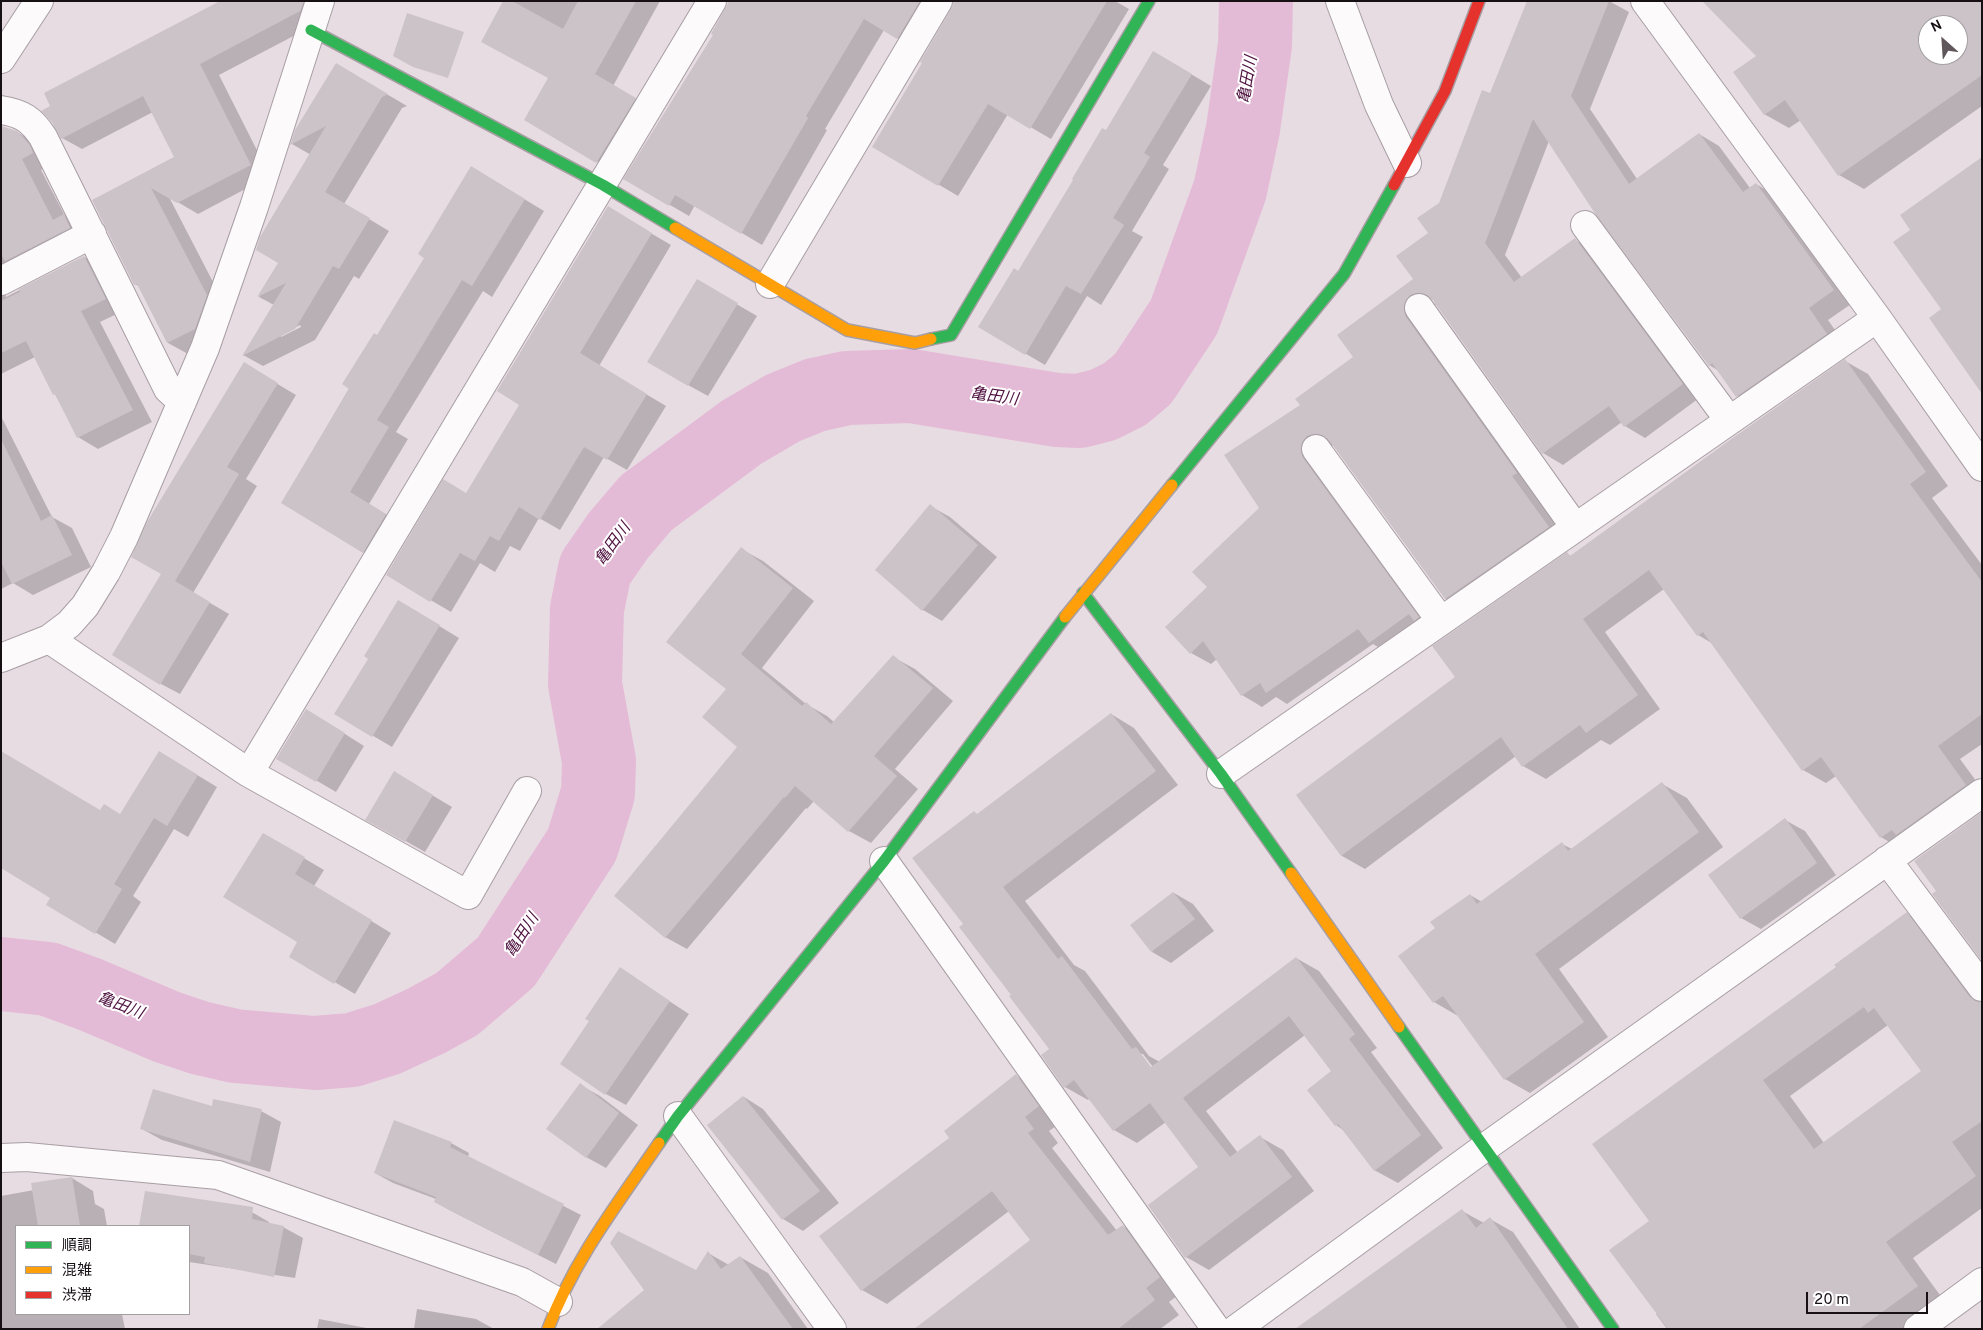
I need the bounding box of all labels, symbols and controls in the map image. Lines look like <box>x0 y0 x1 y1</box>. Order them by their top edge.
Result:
north arrow <box>1918 15 1968 65</box>
text: N <box>1928 17 1945 37</box>
water label: 亀田川 <box>1235 55 1263 105</box>
water label: 亀田川 <box>969 385 1019 411</box>
water label: 亀田川 <box>592 520 636 570</box>
water label: 亀田川 <box>502 911 544 961</box>
water label: 亀田川 <box>94 989 146 1025</box>
legend <box>15 1225 190 1315</box>
text: 順調 <box>62 1237 92 1256</box>
text: 混雑 <box>62 1262 92 1281</box>
scale bar <box>1808 1282 1930 1314</box>
text: 渋滞 <box>62 1287 92 1306</box>
text: 20 m <box>1814 1291 1849 1310</box>

